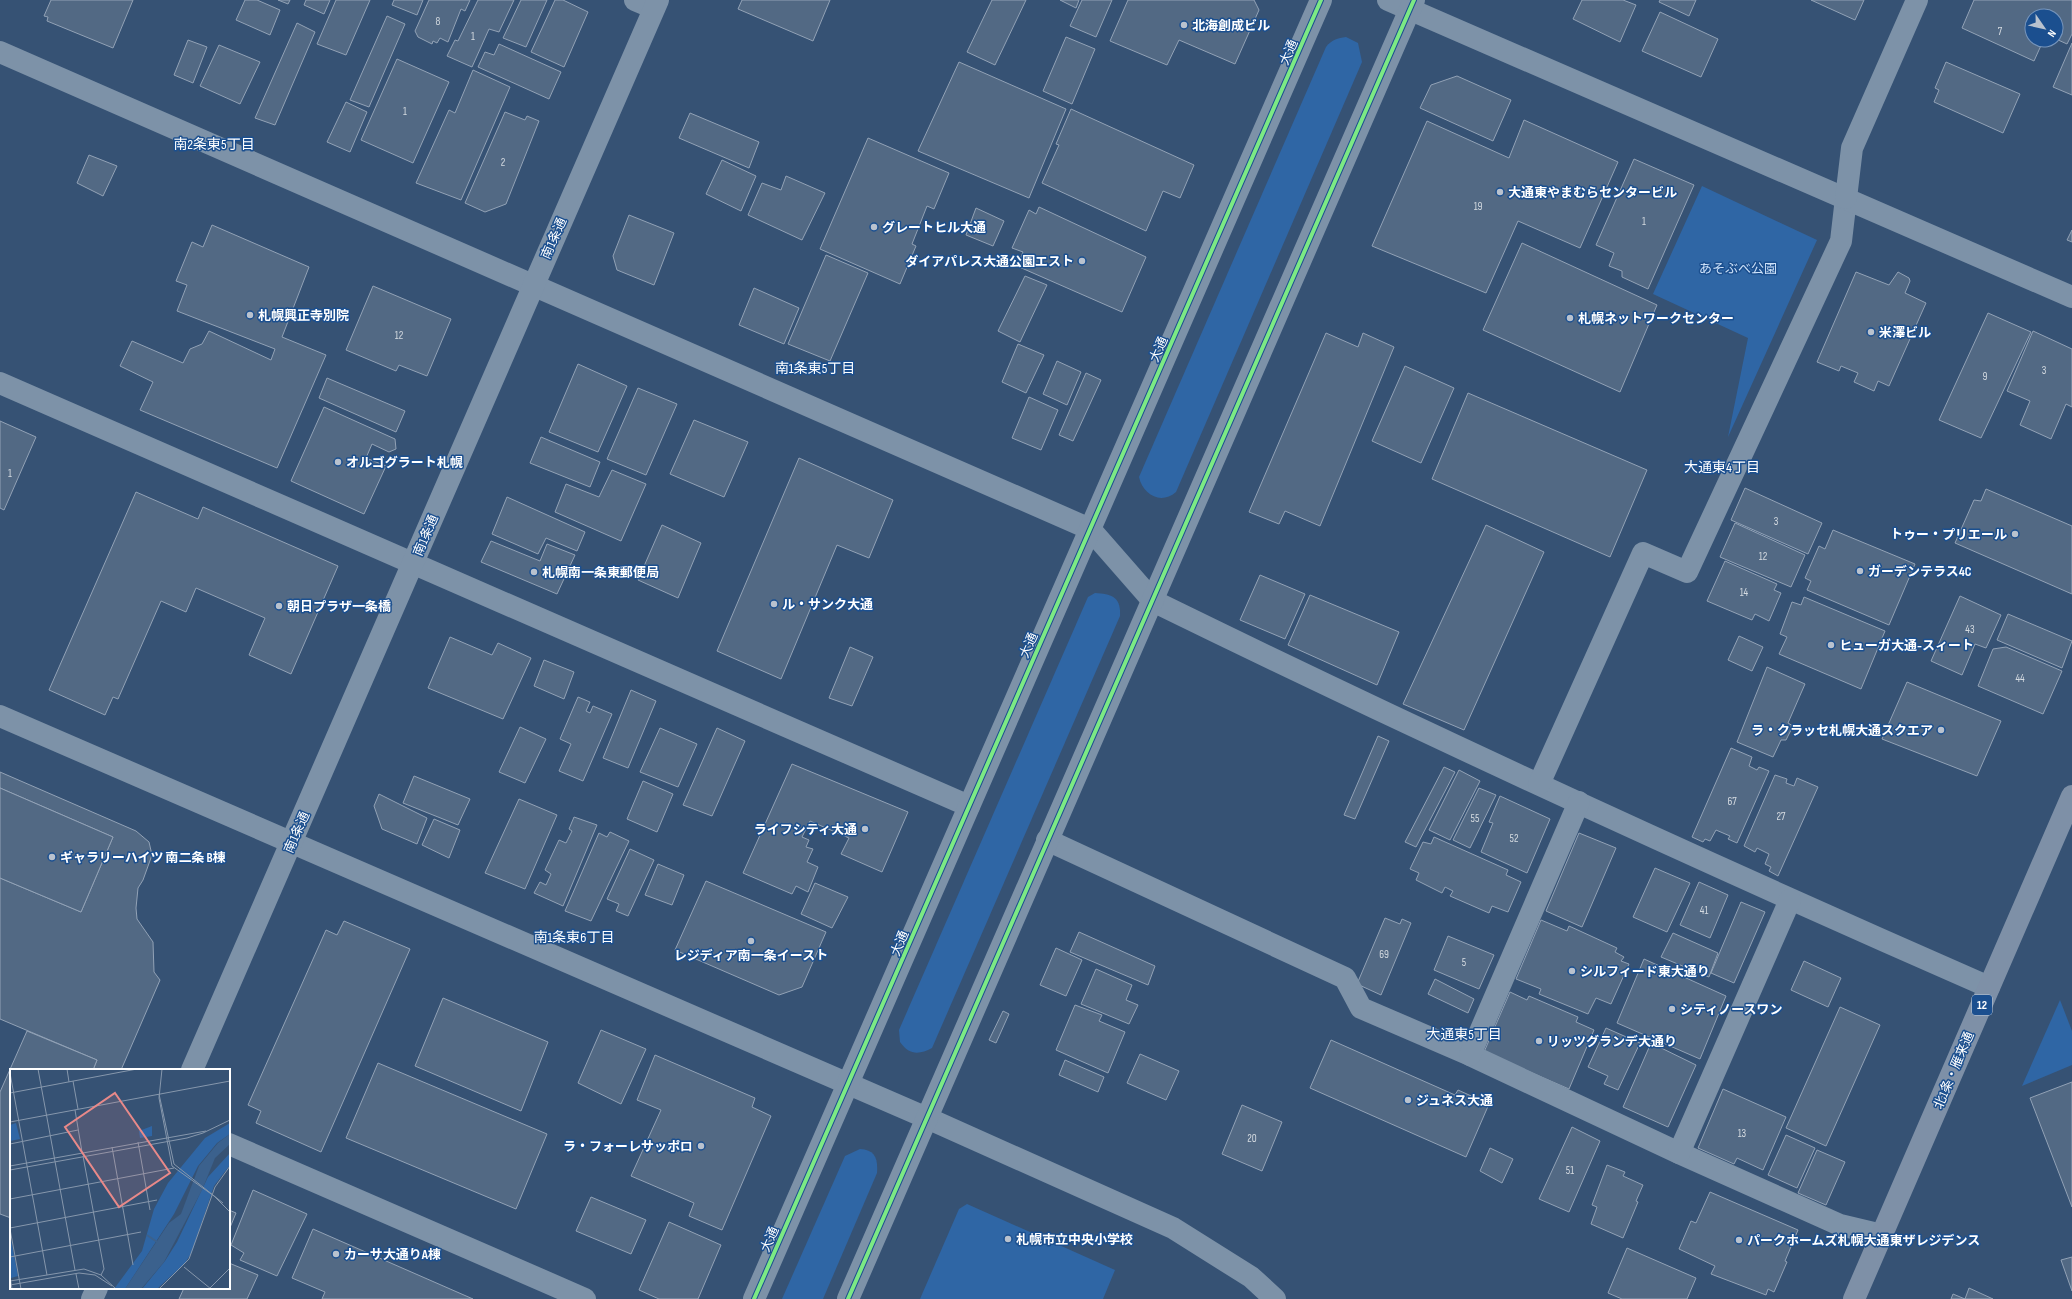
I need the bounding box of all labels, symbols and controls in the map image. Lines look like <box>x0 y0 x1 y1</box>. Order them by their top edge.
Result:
north arrow <box>2024 8 2064 48</box>
house number: 8 <box>436 15 441 28</box>
place label: 北海創成ビル <box>1192 18 1270 34</box>
marker: 北海創成ビル <box>1179 20 1189 30</box>
house number: 7 <box>1998 25 2003 38</box>
text: N <box>2045 27 2059 39</box>
house number: 1 <box>471 30 475 43</box>
street label: 大通 <box>1276 37 1302 68</box>
house number: 1 <box>403 105 407 118</box>
district label: 南2条東5丁目 <box>173 136 255 153</box>
house number: 2 <box>501 156 506 169</box>
place label: 大通東やまむらセンタービル <box>1508 185 1677 201</box>
marker: 大通東やまむらセンタービル <box>1495 187 1505 197</box>
house number: 19 <box>1474 200 1482 213</box>
street label: 南1条通 <box>538 215 570 262</box>
house number: 1 <box>1642 215 1646 228</box>
place label: グレートヒル大通 <box>882 220 986 236</box>
marker: グレートヒル大通 <box>869 222 879 232</box>
place label: ダイアパレス大通公園エスト <box>905 254 1074 270</box>
marker: ダイアパレス大通公園エスト <box>1077 256 1087 266</box>
park label: あそぶべ公園 <box>1699 261 1777 277</box>
place label: 札幌興正寺別院 <box>258 308 349 324</box>
marker: 札幌興正寺別院 <box>245 310 255 320</box>
place label: 札幌ネットワークセンター <box>1578 311 1734 327</box>
marker: 札幌ネットワークセンター <box>1565 313 1575 323</box>
place label: 米澤ビル <box>1879 325 1931 341</box>
marker: 米澤ビル <box>1866 327 1876 337</box>
house number: 12 <box>395 329 404 342</box>
street label: 大通 <box>1146 334 1172 365</box>
district label: 南1条東5丁目 <box>775 360 855 377</box>
house number: 3 <box>2042 364 2047 377</box>
house number: 9 <box>1983 370 1988 383</box>
place label: オルゴグラート札幌 <box>346 455 463 471</box>
marker: オルゴグラート札幌 <box>333 457 343 467</box>
district label: 大通東4丁目 <box>1684 459 1760 476</box>
house number: 1 <box>8 467 12 480</box>
street label: 南1条通 <box>410 512 442 559</box>
house number: 3 <box>1774 515 1779 528</box>
place label: トゥー・プリエール <box>1890 527 2007 543</box>
marker: トゥー・プリエール <box>2010 529 2020 539</box>
house number: 12 <box>1759 550 1768 563</box>
place label: ガーデンテラス4C <box>1868 564 1972 580</box>
place label: 札幌南一条東郵便局 <box>542 565 659 581</box>
marker: ガーデンテラス4C <box>1855 566 1865 576</box>
marker: 札幌南一条東郵便局 <box>529 567 539 577</box>
house number: 14 <box>1740 586 1749 599</box>
place label: ル・サンク大通 <box>782 597 873 613</box>
place label: 朝日プラザ一条橋 <box>287 599 391 615</box>
marker: ル・サンク大通 <box>769 599 779 609</box>
marker: 朝日プラザ一条橋 <box>274 601 284 611</box>
house number: 43 <box>1965 623 1975 636</box>
street label: 大通 <box>1016 630 1042 661</box>
place label: ヒューガ大通-スィート <box>1839 638 1974 654</box>
marker: ヒューガ大通-スィート <box>1826 640 1836 650</box>
house number: 44 <box>2015 672 2025 685</box>
place label: ラ・クラッセ札幌大通スクエア <box>1751 723 1933 739</box>
marker: ラ・クラッセ札幌大通スクエア <box>1936 725 1946 735</box>
house number: 67 <box>1727 795 1737 808</box>
street label: 南1条通 <box>281 809 313 856</box>
house number: 27 <box>1777 810 1786 823</box>
house number: 55 <box>1471 812 1479 825</box>
place label: ライフシティ大通 <box>754 822 857 838</box>
marker: ライフシティ大通 <box>860 824 870 834</box>
house number: 52 <box>1510 832 1519 845</box>
place label: ギャラリーハイツ 南二条 B棟 <box>60 850 226 866</box>
marker: ギャラリーハイツ 南二条 B棟 <box>47 852 57 862</box>
house number: 41 <box>1700 904 1708 917</box>
street label: 大通 <box>887 928 912 958</box>
district label: 南1条東6丁目 <box>533 929 615 946</box>
marker: レジディア南一条イースト <box>746 936 756 946</box>
place label: レジディア南一条イースト <box>674 948 828 964</box>
house number: 69 <box>1379 948 1389 961</box>
house number: 5 <box>1462 956 1466 969</box>
place label: シルフィード東大通り <box>1580 964 1710 980</box>
marker: シルフィード東大通り <box>1567 966 1577 976</box>
road number: 12 <box>1972 995 1992 1015</box>
place label: シティノースワン <box>1680 1002 1783 1018</box>
marker: シティノースワン <box>1667 1004 1677 1014</box>
district label: 大通東5丁目 <box>1426 1026 1502 1043</box>
street label: 北1条・雁来通 <box>1930 1029 1977 1112</box>
place label: リッツグランデ大通り <box>1547 1034 1677 1050</box>
marker: リッツグランデ大通り <box>1534 1036 1544 1046</box>
inset map <box>10 1069 230 1289</box>
place label: ジュネス大通 <box>1416 1093 1493 1109</box>
marker: ジュネス大通 <box>1403 1095 1413 1105</box>
house number: 13 <box>1738 1127 1747 1140</box>
house number: 20 <box>1247 1132 1257 1145</box>
place label: ラ・フォーレサッポロ <box>563 1139 693 1155</box>
marker: ラ・フォーレサッポロ <box>696 1141 706 1151</box>
house number: 51 <box>1566 1164 1574 1177</box>
street label: 大通 <box>757 1224 783 1255</box>
place label: 札幌市立中央小学校 <box>1016 1232 1133 1248</box>
place label: パークホームズ札幌大通東ザレジデンス <box>1747 1233 1980 1249</box>
marker: 札幌市立中央小学校 <box>1003 1234 1013 1244</box>
marker: パークホームズ札幌大通東ザレジデンス <box>1734 1235 1744 1245</box>
place label: カーサ大通りA棟 <box>344 1247 441 1263</box>
marker: カーサ大通りA棟 <box>331 1249 341 1259</box>

